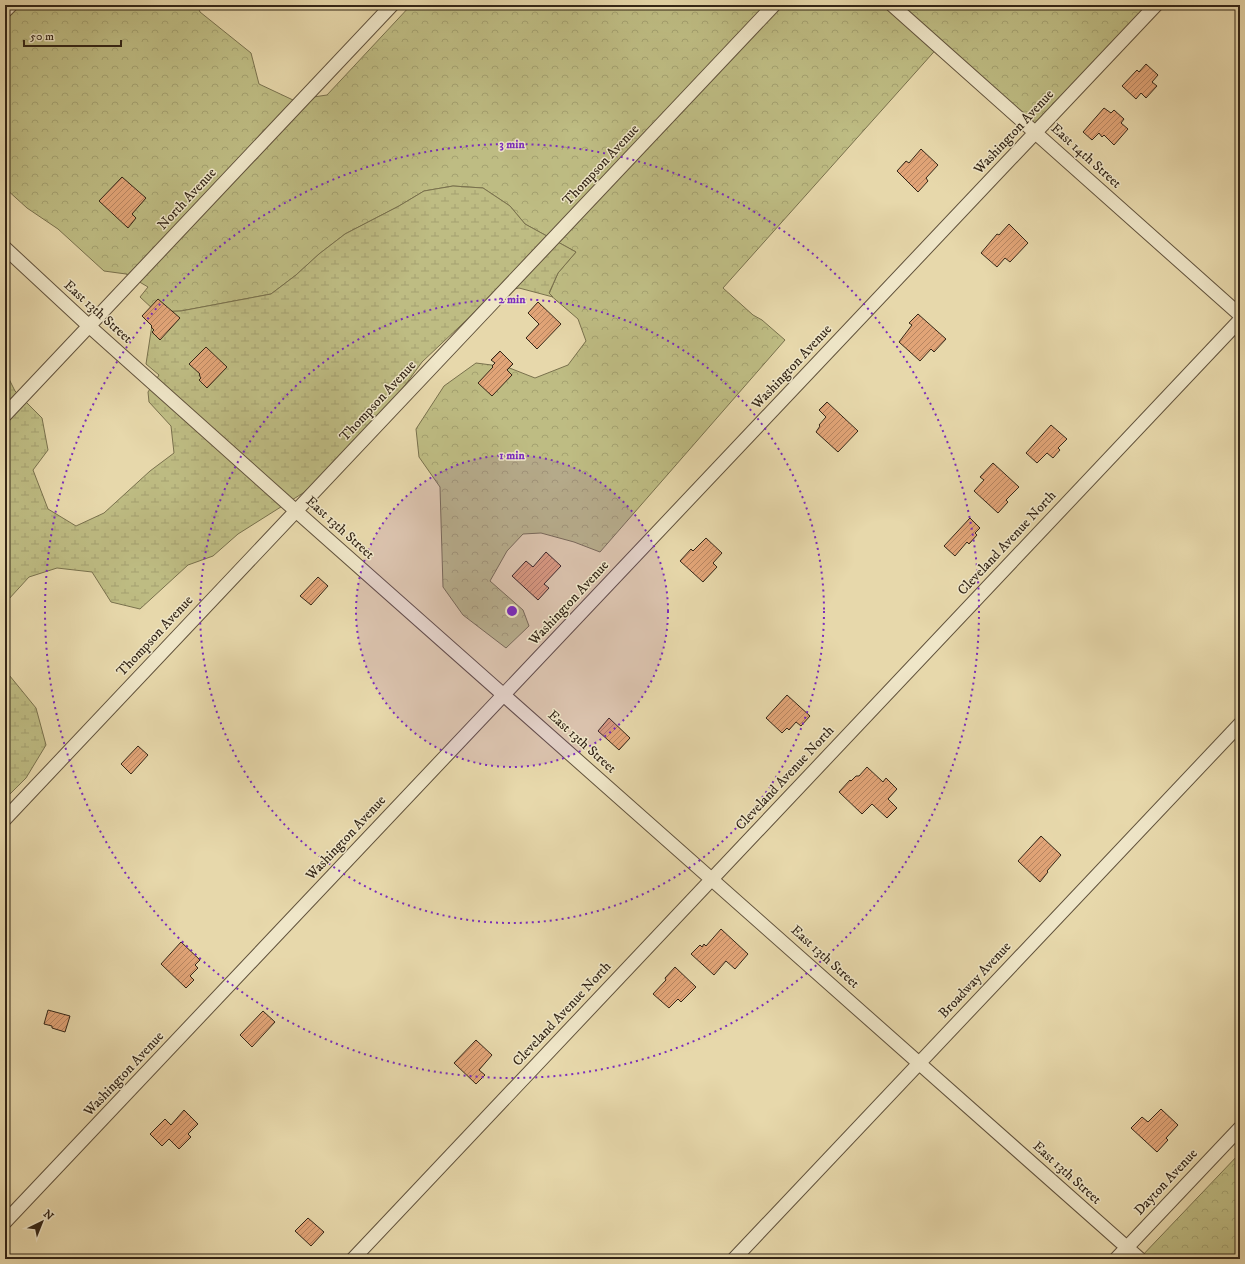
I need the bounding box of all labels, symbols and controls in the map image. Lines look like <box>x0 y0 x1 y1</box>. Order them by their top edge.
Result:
scale bar <box>24 22 121 48</box>
text: 50 m <box>30 29 54 44</box>
street label: Washington Avenue <box>969 86 1058 179</box>
street label: East 14th Street <box>1047 119 1126 193</box>
street label: Thompson Avenue <box>559 121 643 209</box>
text: 3 min <box>499 137 525 152</box>
street label: North Avenue <box>154 164 220 234</box>
street label: East 13th Street <box>60 276 136 348</box>
text: 2 min <box>499 292 526 307</box>
street label: Washington Avenue <box>747 321 836 414</box>
street label: Thompson Avenue <box>336 357 420 445</box>
text: 1 min <box>499 448 525 463</box>
street label: Cleveland Avenue North <box>954 486 1061 599</box>
street label: East 13th Street <box>302 492 378 564</box>
street label: Washington Avenue <box>524 557 613 650</box>
street label: Thompson Avenue <box>113 592 197 680</box>
centre of rings <box>505 604 519 618</box>
street label: East 13th Street <box>544 706 620 778</box>
street label: Cleveland Avenue North <box>732 721 839 834</box>
street label: Washington Avenue <box>301 792 390 885</box>
street label: East 13th Street <box>787 921 863 993</box>
street label: Broadway Avenue <box>935 938 1015 1022</box>
street label: Cleveland Avenue North <box>509 957 616 1070</box>
street label: Washington Avenue <box>79 1028 168 1121</box>
street label: East 13th Street <box>1029 1137 1105 1209</box>
street label: Dayton Avenue <box>1130 1145 1202 1219</box>
north arrow <box>22 1202 62 1242</box>
text: N <box>40 1207 56 1224</box>

